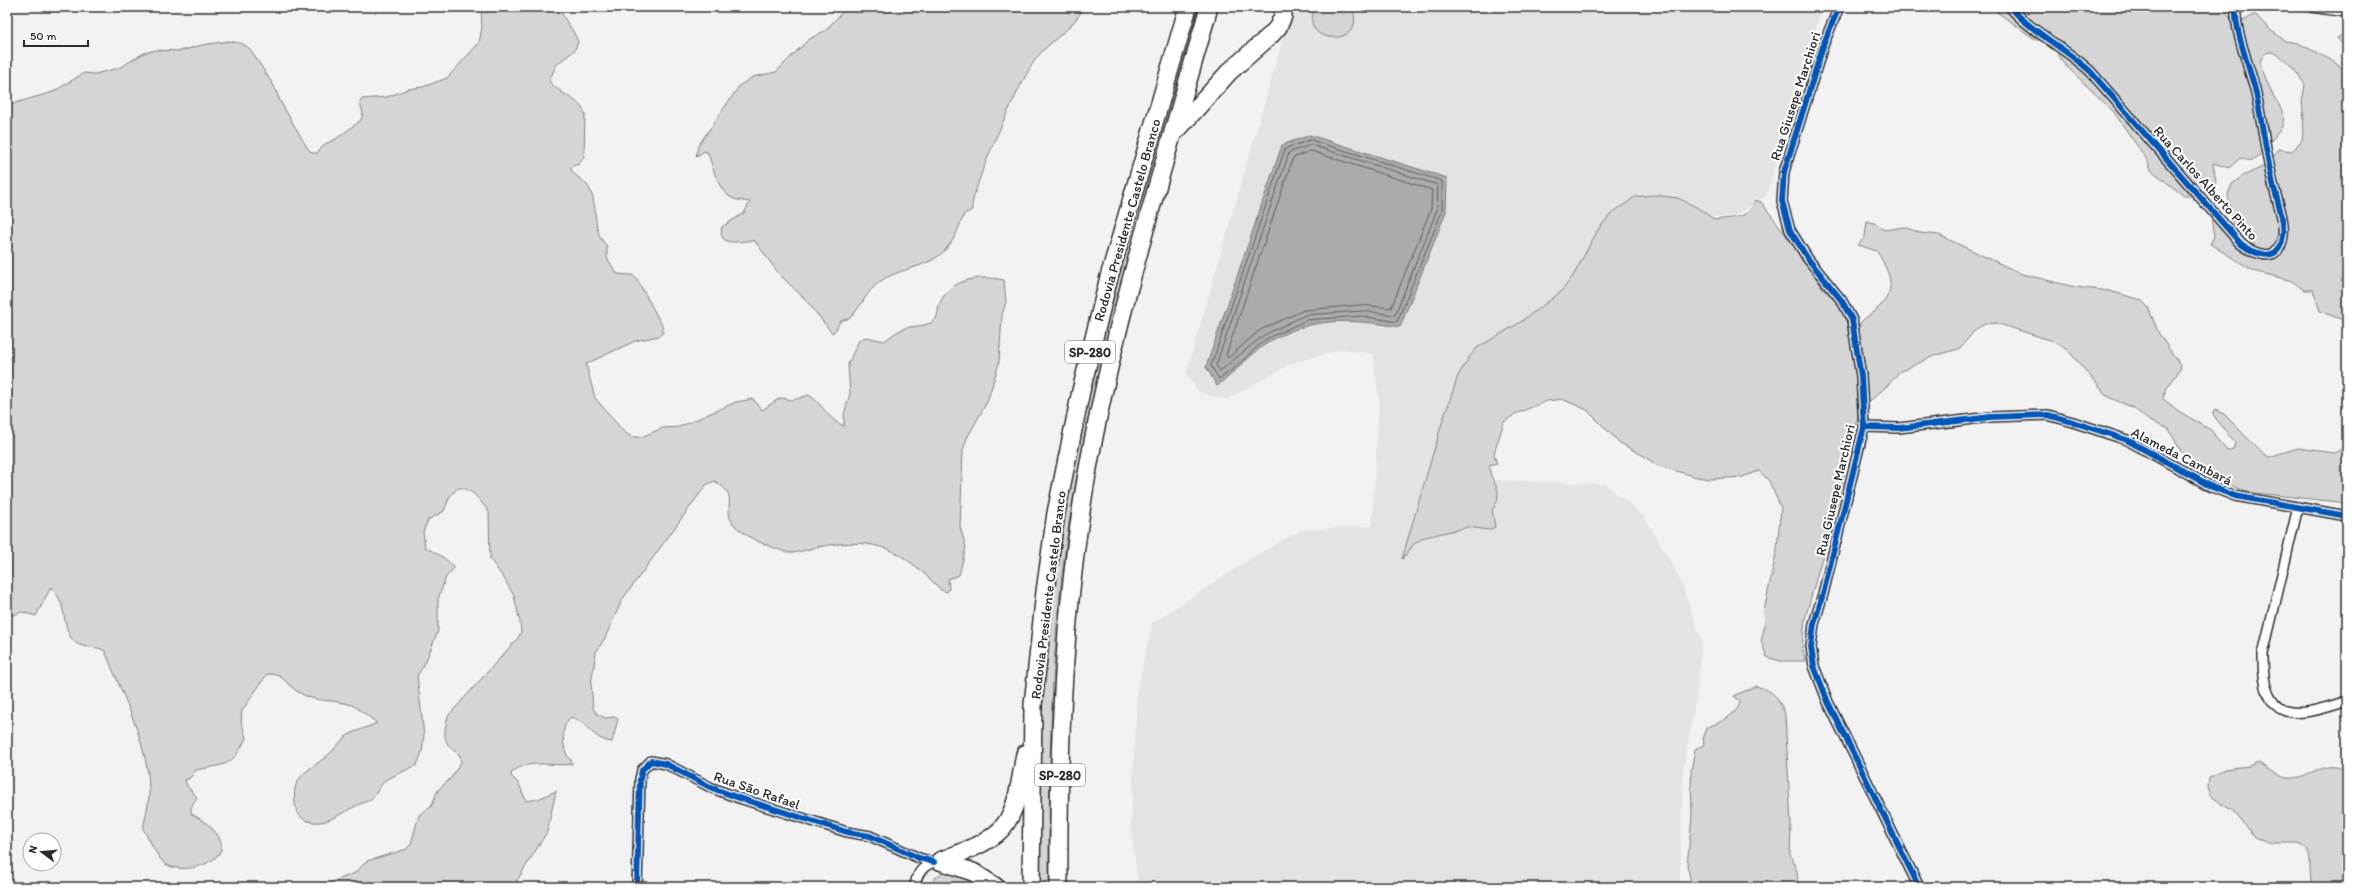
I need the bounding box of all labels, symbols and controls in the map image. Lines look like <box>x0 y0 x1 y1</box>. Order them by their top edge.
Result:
scale bar <box>24 22 88 48</box>
text: 50 m <box>30 29 56 43</box>
street label: Rua Giusepe Marchiori <box>1767 30 1824 163</box>
street label: Rodovia Presidente Castelo Branco <box>1090 117 1165 323</box>
street label: Rua Carlos Alberto Pinto <box>2150 123 2261 244</box>
road number: SP-280 <box>1065 341 1115 363</box>
street label: Rua Giusepe Marchiori <box>1812 423 1859 557</box>
street label: Alameda Cambará <box>2128 424 2236 490</box>
street label: Rodovia Presidente Castelo Branco <box>1027 490 1070 700</box>
road number: SP-280 <box>1035 764 1085 786</box>
street label: Rua São Rafael <box>711 768 802 813</box>
north arrow <box>22 832 62 872</box>
text: N <box>26 844 40 855</box>

